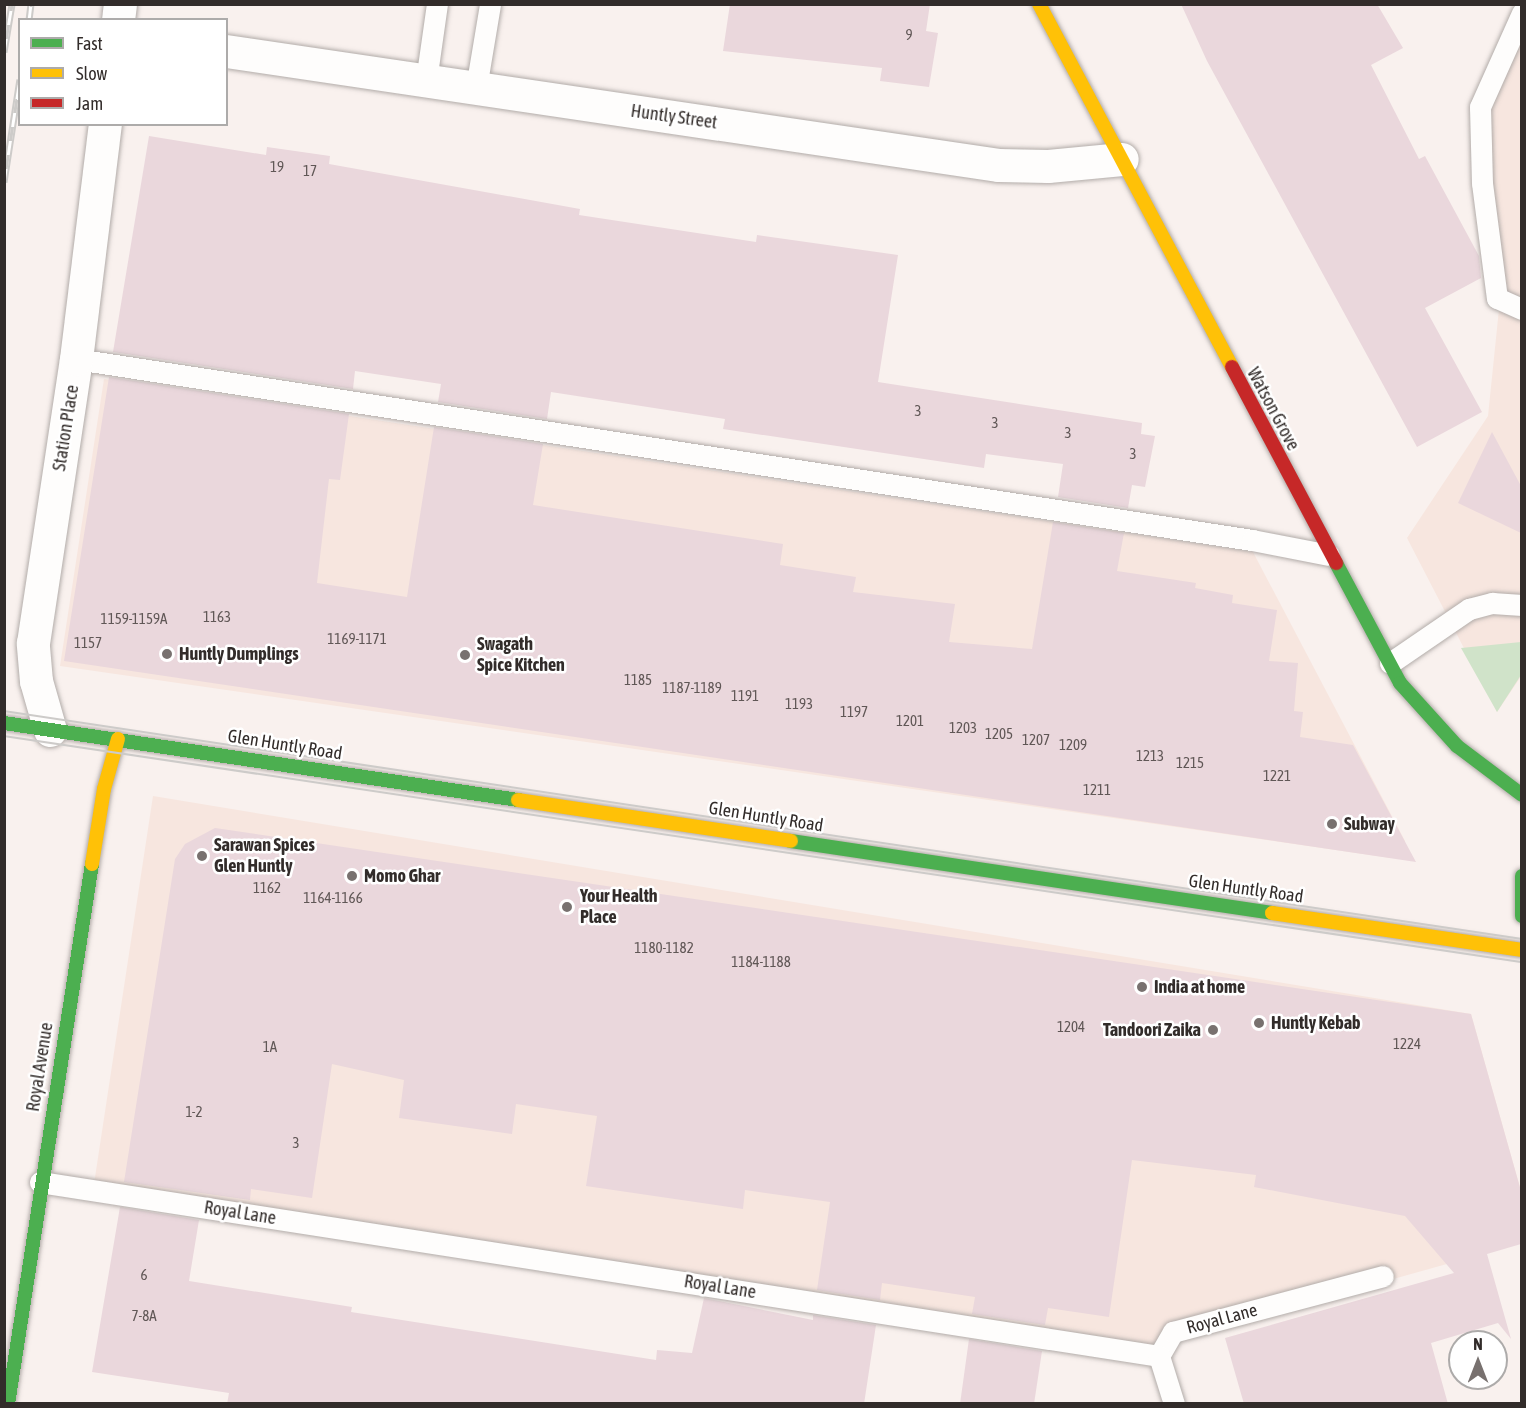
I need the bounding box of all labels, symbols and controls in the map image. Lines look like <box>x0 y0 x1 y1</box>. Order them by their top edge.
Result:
legend <box>18 18 228 126</box>
house number: 9 <box>905 26 913 44</box>
text: Fast <box>76 33 103 54</box>
text: Slow <box>76 63 107 84</box>
text: Jam <box>76 93 103 114</box>
street label: Huntly Street <box>629 100 719 134</box>
house number: 19 <box>270 158 284 176</box>
house number: 17 <box>303 162 317 180</box>
street label: Watson Grove <box>1242 364 1304 454</box>
street label: Station Place <box>49 383 83 473</box>
house number: 3 <box>914 402 922 420</box>
house number: 3 <box>991 414 999 432</box>
house number: 3 <box>1064 424 1072 442</box>
house number: 3 <box>1129 445 1137 463</box>
house number: 1163 <box>203 608 231 626</box>
house number: 1159-1159A <box>101 610 167 628</box>
house number: 1169-1171 <box>327 630 387 648</box>
house number: 1157 <box>74 634 102 652</box>
place label: Swagath Spice Kitchen <box>477 634 565 676</box>
place label: Huntly Dumplings <box>179 643 299 665</box>
marker: Huntly Dumplings <box>160 647 174 661</box>
marker: Swagath Spice Kitchen <box>458 648 472 662</box>
house number: 1185 <box>624 671 652 689</box>
house number: 1187-1189 <box>662 679 722 697</box>
house number: 1191 <box>731 687 759 705</box>
house number: 1193 <box>785 695 813 713</box>
house number: 1197 <box>840 703 868 721</box>
house number: 1201 <box>896 712 924 730</box>
house number: 1203 <box>949 719 977 737</box>
street label: Glen Huntly Road <box>226 725 344 765</box>
house number: 1205 <box>985 725 1013 743</box>
house number: 1207 <box>1022 731 1050 749</box>
house number: 1209 <box>1059 736 1087 754</box>
house number: 1213 <box>1136 747 1164 765</box>
house number: 1215 <box>1176 754 1204 772</box>
house number: 1221 <box>1263 767 1291 785</box>
house number: 1211 <box>1083 781 1111 799</box>
street label: Glen Huntly Road <box>707 797 825 837</box>
place label: Subway <box>1344 813 1395 835</box>
marker: Subway <box>1325 817 1339 831</box>
place label: Sarawan Spices Glen Huntly <box>214 835 315 878</box>
marker: Sarawan Spices Glen Huntly <box>195 849 209 863</box>
place label: Momo Ghar <box>364 865 440 887</box>
marker: Momo Ghar <box>345 869 359 883</box>
street label: Glen Huntly Road <box>1187 870 1305 908</box>
house number: 1162 <box>253 879 281 897</box>
place label: Your Health Place <box>580 886 658 928</box>
house number: 1164-1166 <box>303 889 363 907</box>
marker: Your Health Place <box>558 898 576 916</box>
house number: 1180-1182 <box>634 939 694 957</box>
house number: 1184-1188 <box>731 953 791 971</box>
place label: India at home <box>1154 976 1245 998</box>
marker: India at home <box>1135 980 1149 994</box>
place label: Huntly Kebab <box>1271 1012 1361 1034</box>
marker: Huntly Kebab <box>1252 1016 1266 1030</box>
house number: 1204 <box>1057 1018 1085 1036</box>
place label: Tandoori Zaika <box>1103 1019 1201 1041</box>
street label: Royal Avenue <box>22 1021 58 1113</box>
marker: Tandoori Zaika <box>1206 1023 1220 1037</box>
house number: 1224 <box>1393 1035 1421 1053</box>
house number: 1A <box>263 1038 277 1056</box>
house number: 1-2 <box>185 1103 203 1121</box>
house number: 3 <box>292 1134 300 1152</box>
street label: Royal Lane <box>203 1197 277 1229</box>
house number: 6 <box>140 1266 148 1284</box>
street label: Royal Lane <box>683 1271 757 1303</box>
street label: Royal Lane <box>1184 1299 1260 1339</box>
house number: 7-8A <box>131 1307 157 1325</box>
north arrow <box>1448 1330 1508 1390</box>
text: N <box>1473 1335 1483 1353</box>

